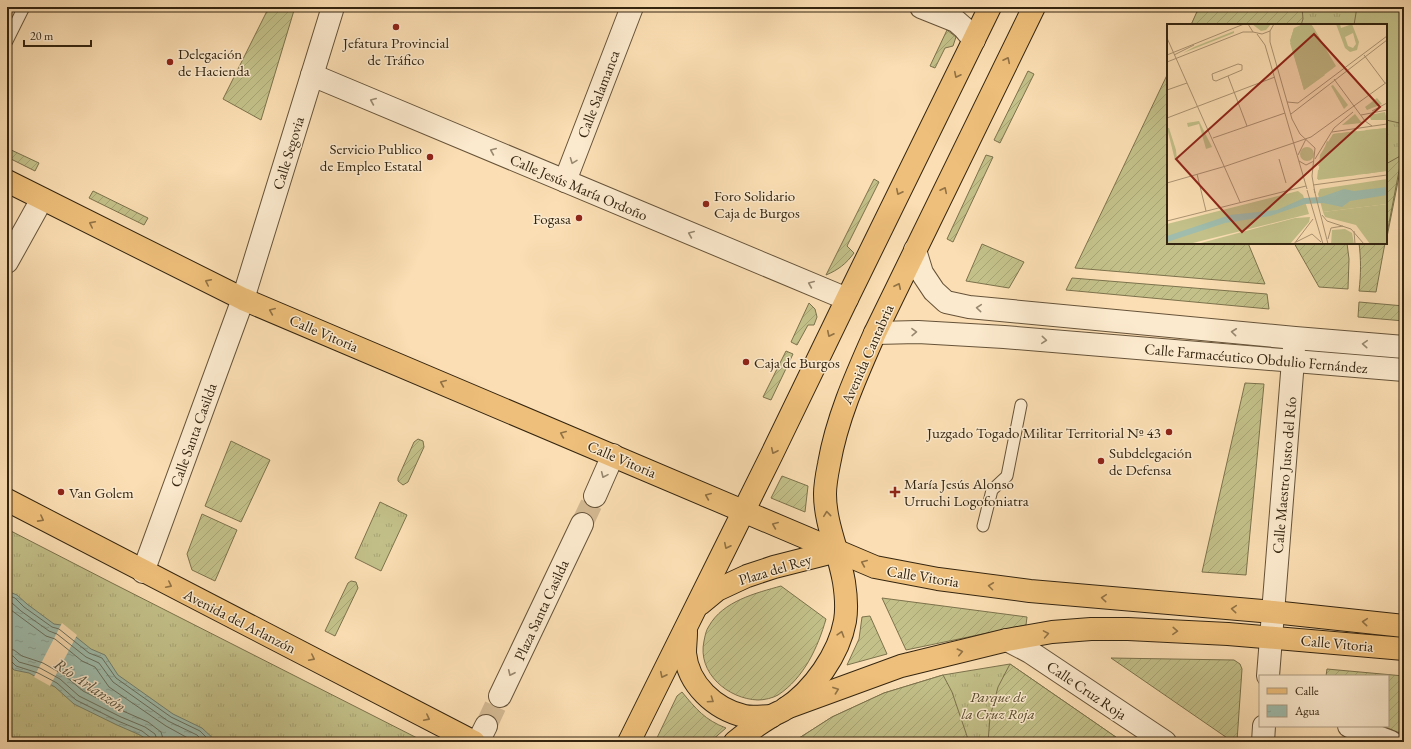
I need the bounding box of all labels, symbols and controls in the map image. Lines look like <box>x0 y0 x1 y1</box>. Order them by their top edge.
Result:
scale bar <box>24 22 91 48</box>
marker: Jefatura Provincial de Tráfico <box>391 22 401 32</box>
inset map <box>1167 24 1387 244</box>
text: 20 m <box>30 28 54 44</box>
place label: Jefatura Provincial de Tráfico <box>341 33 449 69</box>
place label: Delegación de Hacienda <box>178 44 250 80</box>
street label: Calle Salamanca <box>573 47 623 141</box>
marker: Delegación de Hacienda <box>165 57 175 67</box>
one-way arrow <box>1003 57 1010 65</box>
one-way arrow <box>954 71 961 79</box>
one-way arrow <box>370 98 378 106</box>
street label: Calle Segovia <box>268 114 308 192</box>
place label: Servicio Publico de Empleo Estatal <box>320 139 422 175</box>
one-way arrow <box>490 148 498 156</box>
street label: Calle Jesús María Ordoño <box>507 149 651 225</box>
marker: Servicio Publico de Empleo Estatal <box>425 152 435 162</box>
one-way arrow <box>569 157 577 164</box>
place label: Foro Solidario Caja de Burgos <box>714 186 800 222</box>
one-way arrow <box>939 186 947 194</box>
one-way arrow <box>896 188 904 195</box>
marker: Foro Solidario Caja de Burgos <box>701 199 711 209</box>
place label: Fogasa <box>533 209 571 228</box>
marker: Fogasa <box>574 213 584 223</box>
one-way arrow <box>89 221 96 228</box>
one-way arrow <box>687 230 694 238</box>
one-way arrow <box>205 279 213 286</box>
one-way arrow <box>807 280 814 288</box>
one-way arrow <box>893 282 901 290</box>
street label: Avenida Cantabria <box>836 301 897 408</box>
one-way arrow <box>976 304 982 313</box>
one-way arrow <box>268 308 276 316</box>
street label: Calle Vitoria <box>287 310 361 356</box>
one-way arrow <box>911 328 917 336</box>
one-way arrow <box>1231 328 1237 337</box>
one-way arrow <box>827 330 835 337</box>
one-way arrow <box>1041 336 1047 345</box>
street label: Calle Farmacéutico Obdulio Fernández <box>1144 339 1369 377</box>
one-way arrow <box>1362 339 1368 348</box>
place label: Caja de Burgos <box>754 353 840 372</box>
marker: Caja de Burgos <box>741 357 751 367</box>
street label: Calle Santa Casilda <box>165 380 221 490</box>
one-way arrow <box>440 380 447 388</box>
street label: Calle Maestro Justo del Río <box>1268 396 1300 554</box>
place label: Juzgado Togado Militar Territorial Nº 43 <box>925 423 1161 442</box>
marker: Juzgado Togado Militar Territorial Nº 43 <box>1164 427 1174 437</box>
one-way arrow <box>559 431 567 439</box>
street label: Calle Vitoria <box>585 436 659 482</box>
place label: Subdelegación de Defensa <box>1109 443 1192 479</box>
one-way arrow <box>771 447 779 455</box>
marker: Subdelegación de Defensa <box>1096 456 1106 466</box>
one-way arrow <box>601 471 609 479</box>
place label: María Jesús Alonso Urruchi Logofoniatra <box>904 474 1029 510</box>
place label: Van Golem <box>69 483 134 502</box>
marker: María Jesús Alonso Urruchi Logofoniatra <box>889 486 901 498</box>
marker: Van Golem <box>56 487 66 497</box>
one-way arrow <box>705 492 712 500</box>
one-way arrow <box>822 511 831 517</box>
one-way arrow <box>37 514 45 521</box>
one-way arrow <box>772 522 779 530</box>
one-way arrow <box>724 542 732 549</box>
street label: Plaza del Rey <box>736 549 814 589</box>
street label: Plaza Santa Casilda <box>509 557 573 663</box>
one-way arrow <box>861 559 868 567</box>
street label: Calle Vitoria <box>885 561 961 591</box>
one-way arrow <box>165 580 173 588</box>
one-way arrow <box>988 582 995 591</box>
street label: Avenida del Arlanzón <box>180 584 299 658</box>
one-way arrow <box>1101 593 1107 602</box>
one-way arrow <box>1231 604 1237 613</box>
one-way arrow <box>1362 618 1368 627</box>
one-way arrow <box>1172 627 1178 636</box>
one-way arrow <box>836 630 845 637</box>
one-way arrow <box>1043 630 1049 638</box>
street label: Calle Vitoria <box>1300 630 1374 656</box>
one-way arrow <box>956 648 963 656</box>
water label: Río Arlanzón <box>50 653 130 717</box>
one-way arrow <box>307 653 315 661</box>
street label: Calle Cruz Roja <box>1043 656 1131 724</box>
one-way arrow <box>508 668 516 676</box>
one-way arrow <box>660 671 668 678</box>
legend <box>1259 675 1389 727</box>
text: Calle <box>1295 683 1319 699</box>
one-way arrow <box>832 687 839 695</box>
park label: Parque de la Cruz Roja <box>961 687 1035 723</box>
one-way arrow <box>706 695 713 702</box>
text: Agua <box>1294 703 1320 719</box>
one-way arrow <box>423 713 430 720</box>

